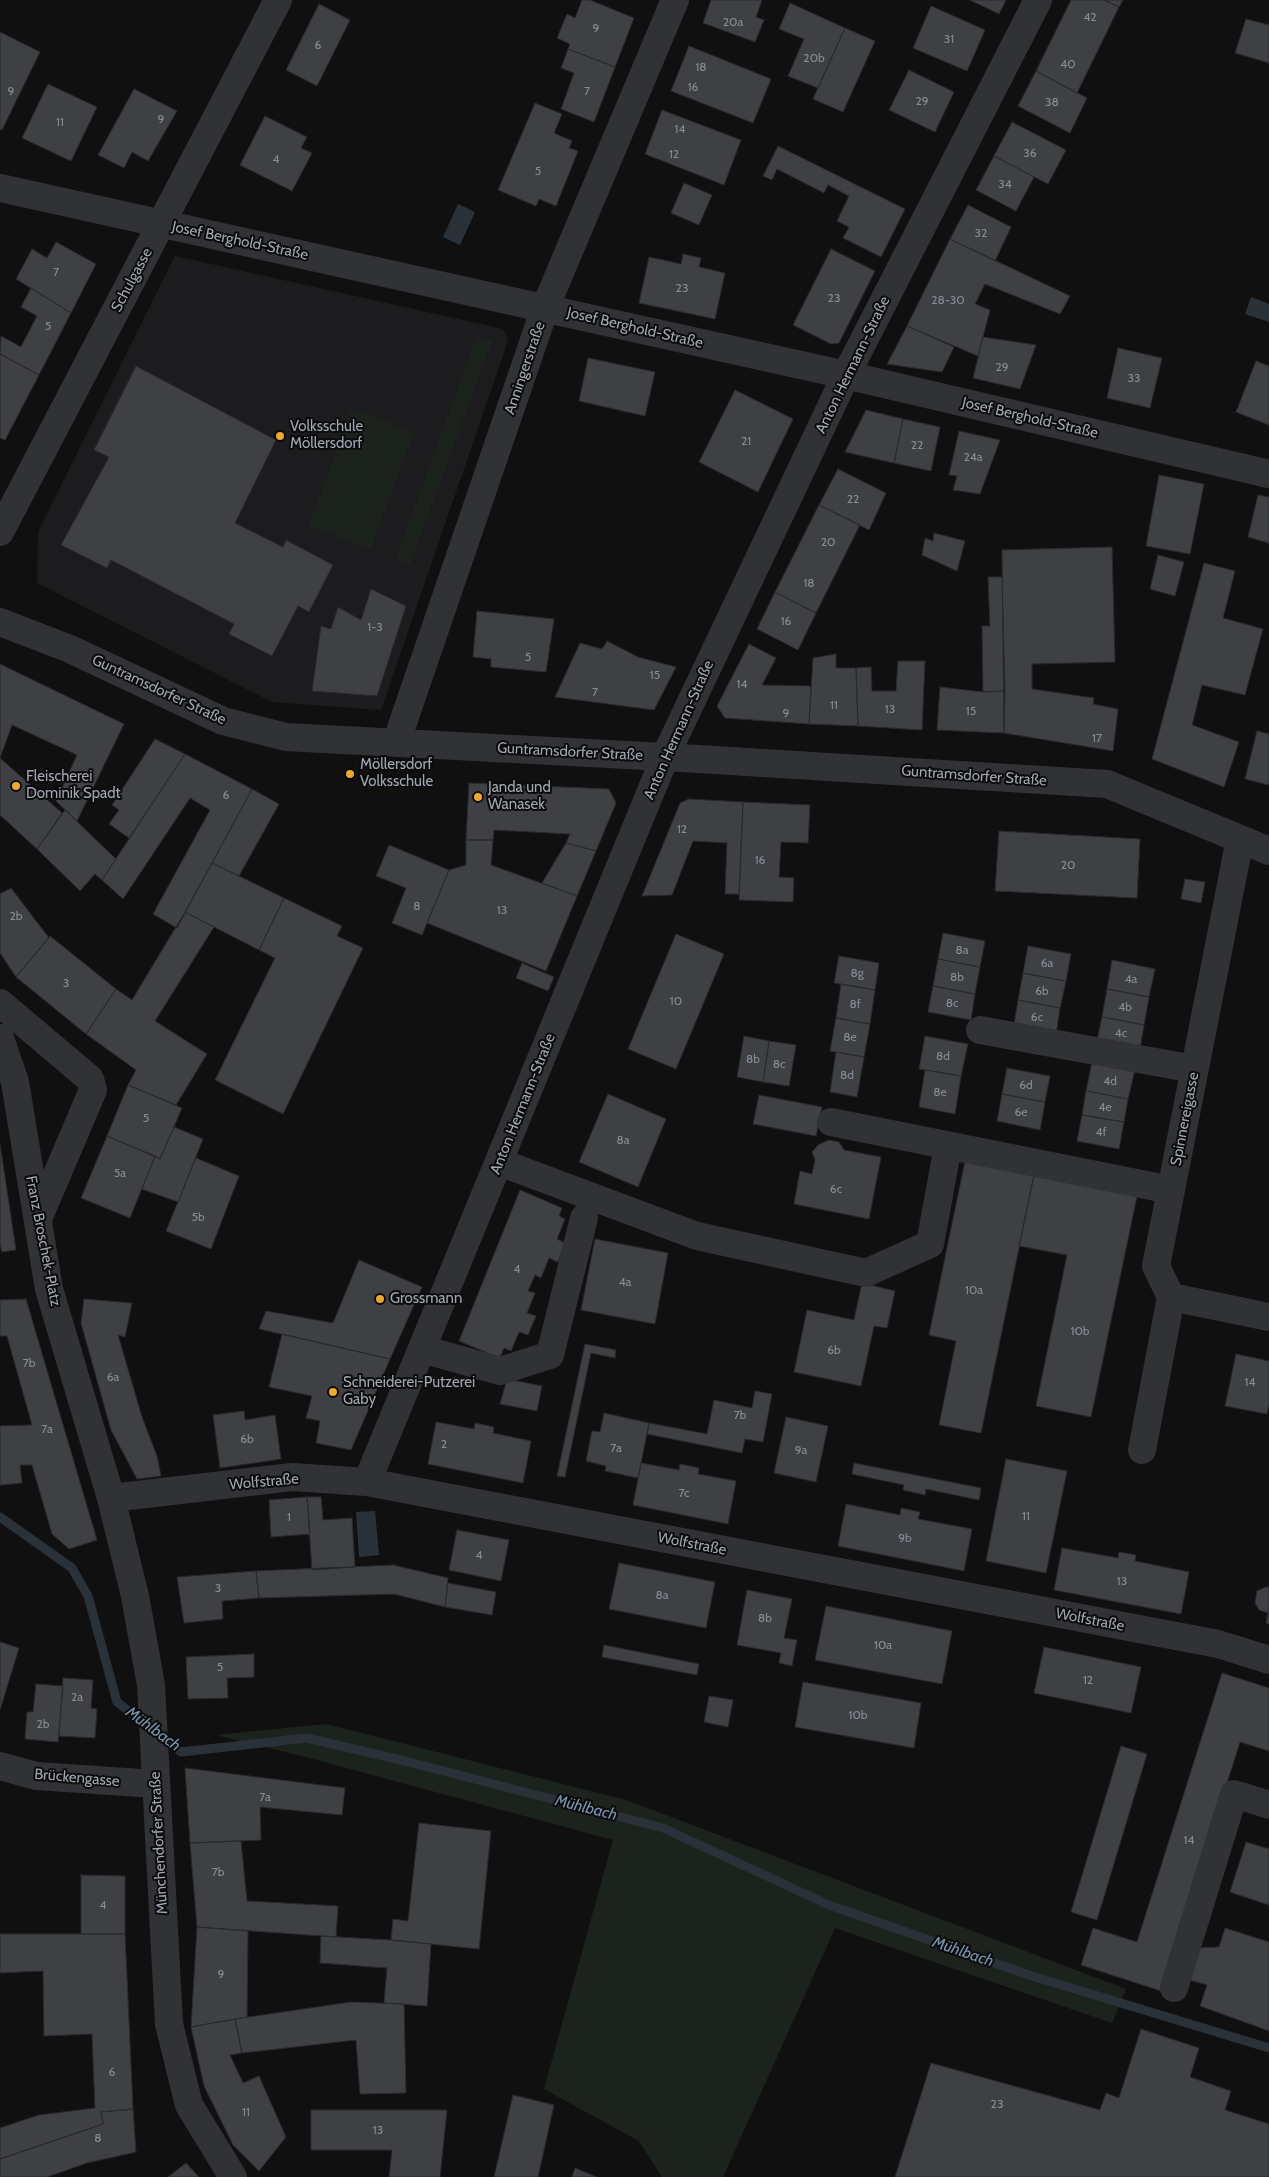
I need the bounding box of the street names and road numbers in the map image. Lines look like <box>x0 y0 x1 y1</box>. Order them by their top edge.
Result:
street label: Josef Berghold-Straße <box>170 218 310 264</box>
street label: Schulgasse <box>108 245 156 315</box>
street label: Anton Hermann-Straße <box>812 294 894 436</box>
street label: Josef Berghold-Straße <box>565 304 705 352</box>
street label: Anningerstraße <box>501 319 549 417</box>
street label: Josef Berghold-Straße <box>960 394 1100 442</box>
street label: Guntramsdorfer Straße <box>89 651 229 729</box>
street label: Anton Hermann-Straße <box>640 658 718 802</box>
street label: Guntramsdorfer Straße <box>497 739 643 765</box>
street label: Guntramsdorfer Straße <box>901 762 1047 790</box>
street label: Anton Hermann-Straße <box>487 1031 559 1177</box>
street label: Spinnereigasse <box>1167 1071 1203 1167</box>
street label: Franz Broschek-Platz <box>22 1174 64 1308</box>
street label: Wolfstraße <box>228 1470 300 1494</box>
street label: Wolfstraße <box>656 1529 728 1559</box>
street label: Wolfstraße <box>1054 1605 1126 1635</box>
street label: Brückengasse <box>34 1765 120 1791</box>
street label: Münchendorfer Straße <box>146 1771 172 1915</box>

